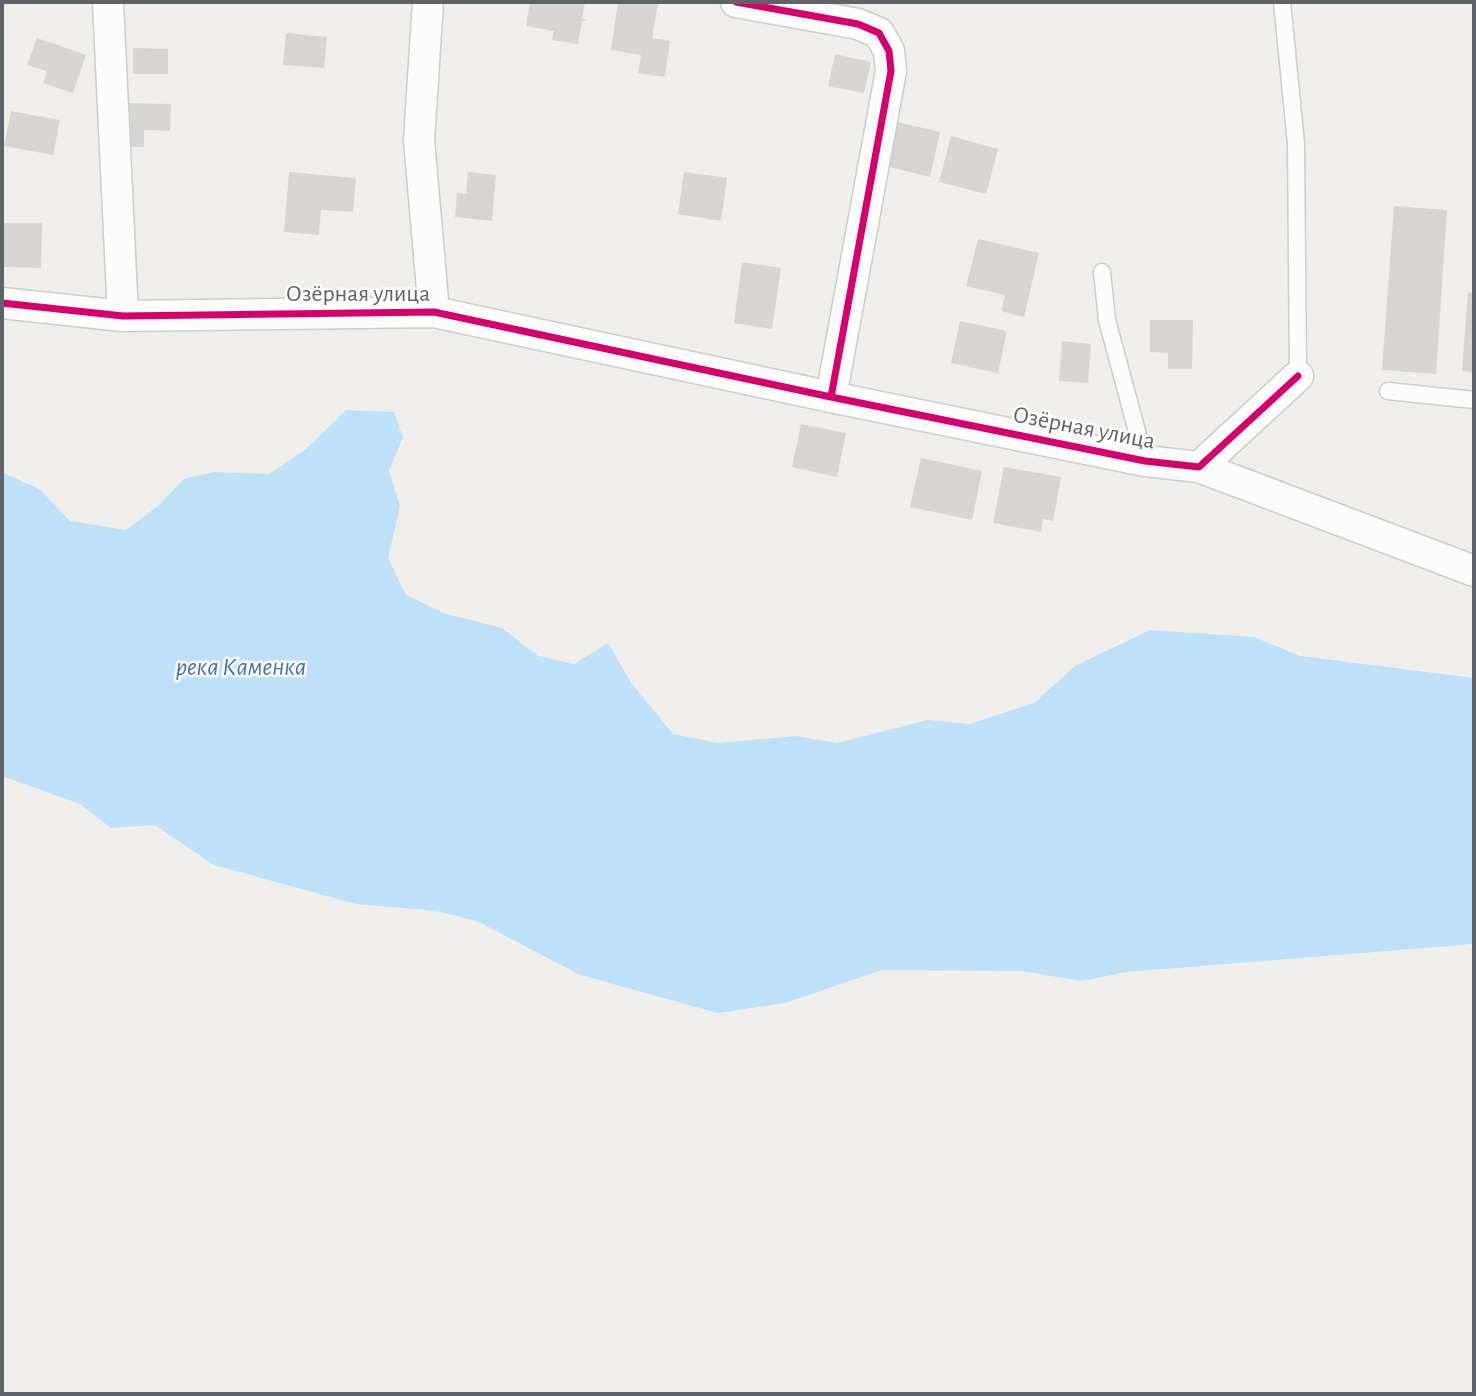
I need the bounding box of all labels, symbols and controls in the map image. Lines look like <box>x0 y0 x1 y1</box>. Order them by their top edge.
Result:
street label: Озёрная улица <box>286 280 430 308</box>
street label: Озёрная улица <box>1010 400 1158 456</box>
water label: река Каменка <box>176 651 306 683</box>

